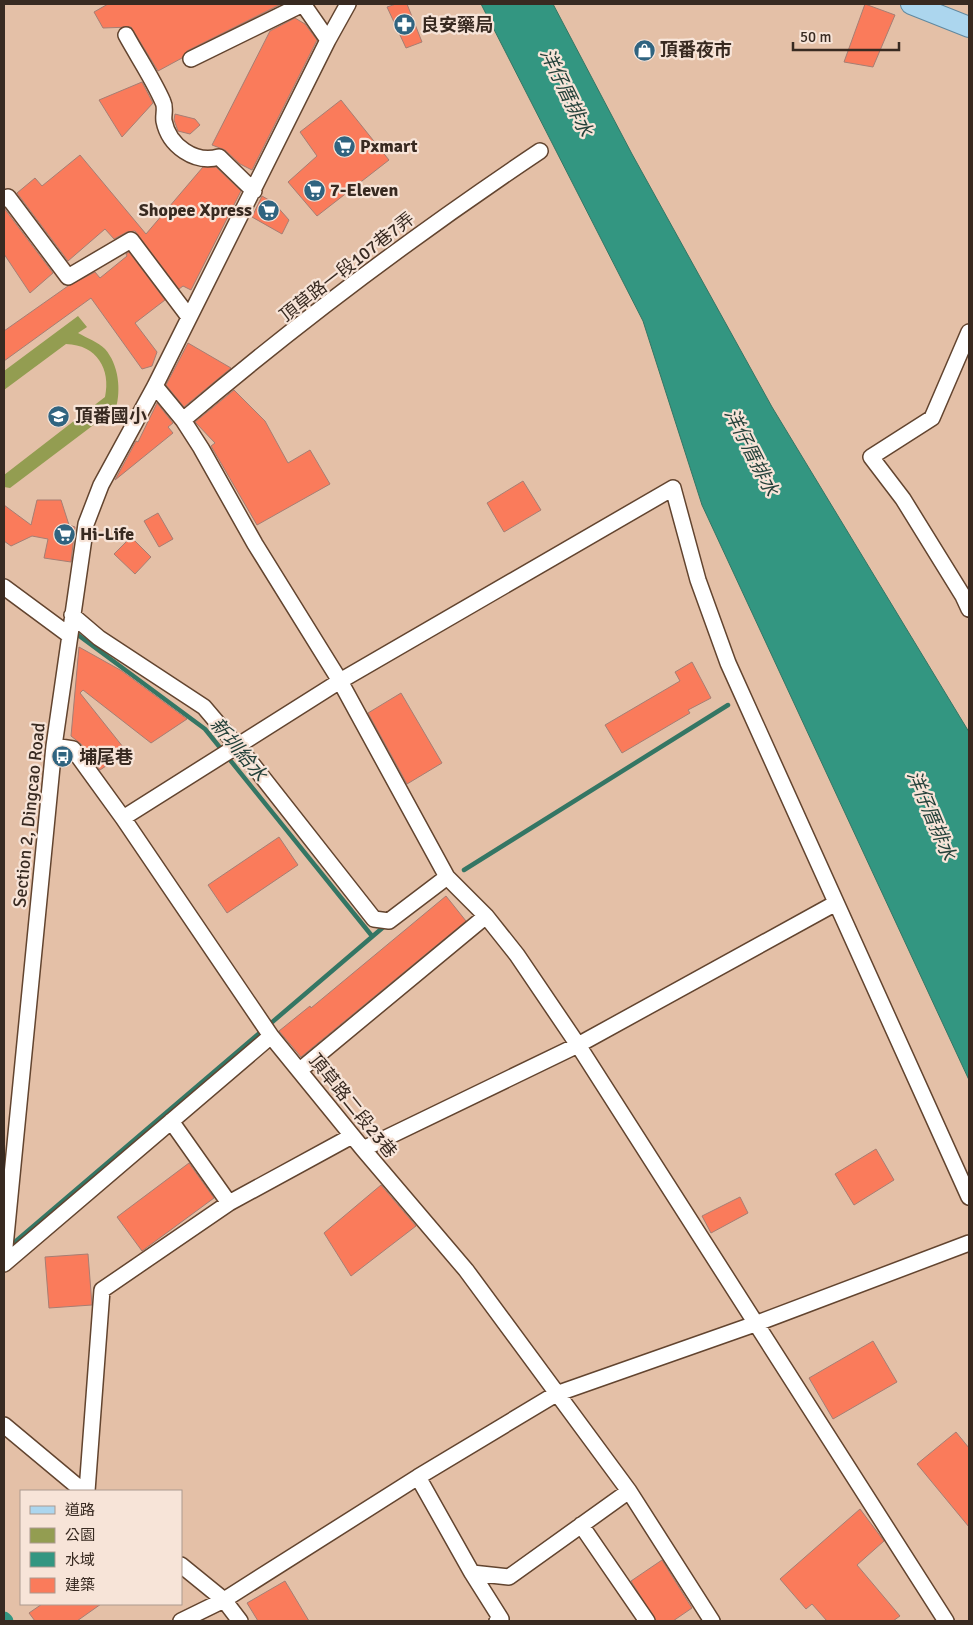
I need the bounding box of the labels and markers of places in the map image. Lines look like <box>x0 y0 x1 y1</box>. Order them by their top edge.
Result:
pharmacy icon: 良安藥局 <box>393 13 417 37</box>
place label: 良安藥局 <box>421 14 493 36</box>
shop icon: 頂番夜市 <box>632 38 656 62</box>
place label: 頂番夜市 <box>660 39 732 61</box>
supermarket icon: Pxmart <box>332 134 356 158</box>
place label: Pxmart <box>360 135 418 157</box>
supermarket icon: 7-Eleven <box>302 178 326 202</box>
place label: 7-Eleven <box>330 179 398 201</box>
supermarket icon: Shopee Xpress <box>256 198 280 222</box>
place label: Shopee Xpress <box>139 199 252 221</box>
school or university icon: 頂番國小 <box>47 404 71 428</box>
place label: 頂番國小 <box>75 405 147 427</box>
supermarket icon: Hi-Life <box>52 522 76 546</box>
place label: Hi-Life <box>80 523 134 545</box>
bus stop icon: 埔尾巷 <box>51 745 75 769</box>
place label: 埔尾巷 <box>79 746 133 768</box>

